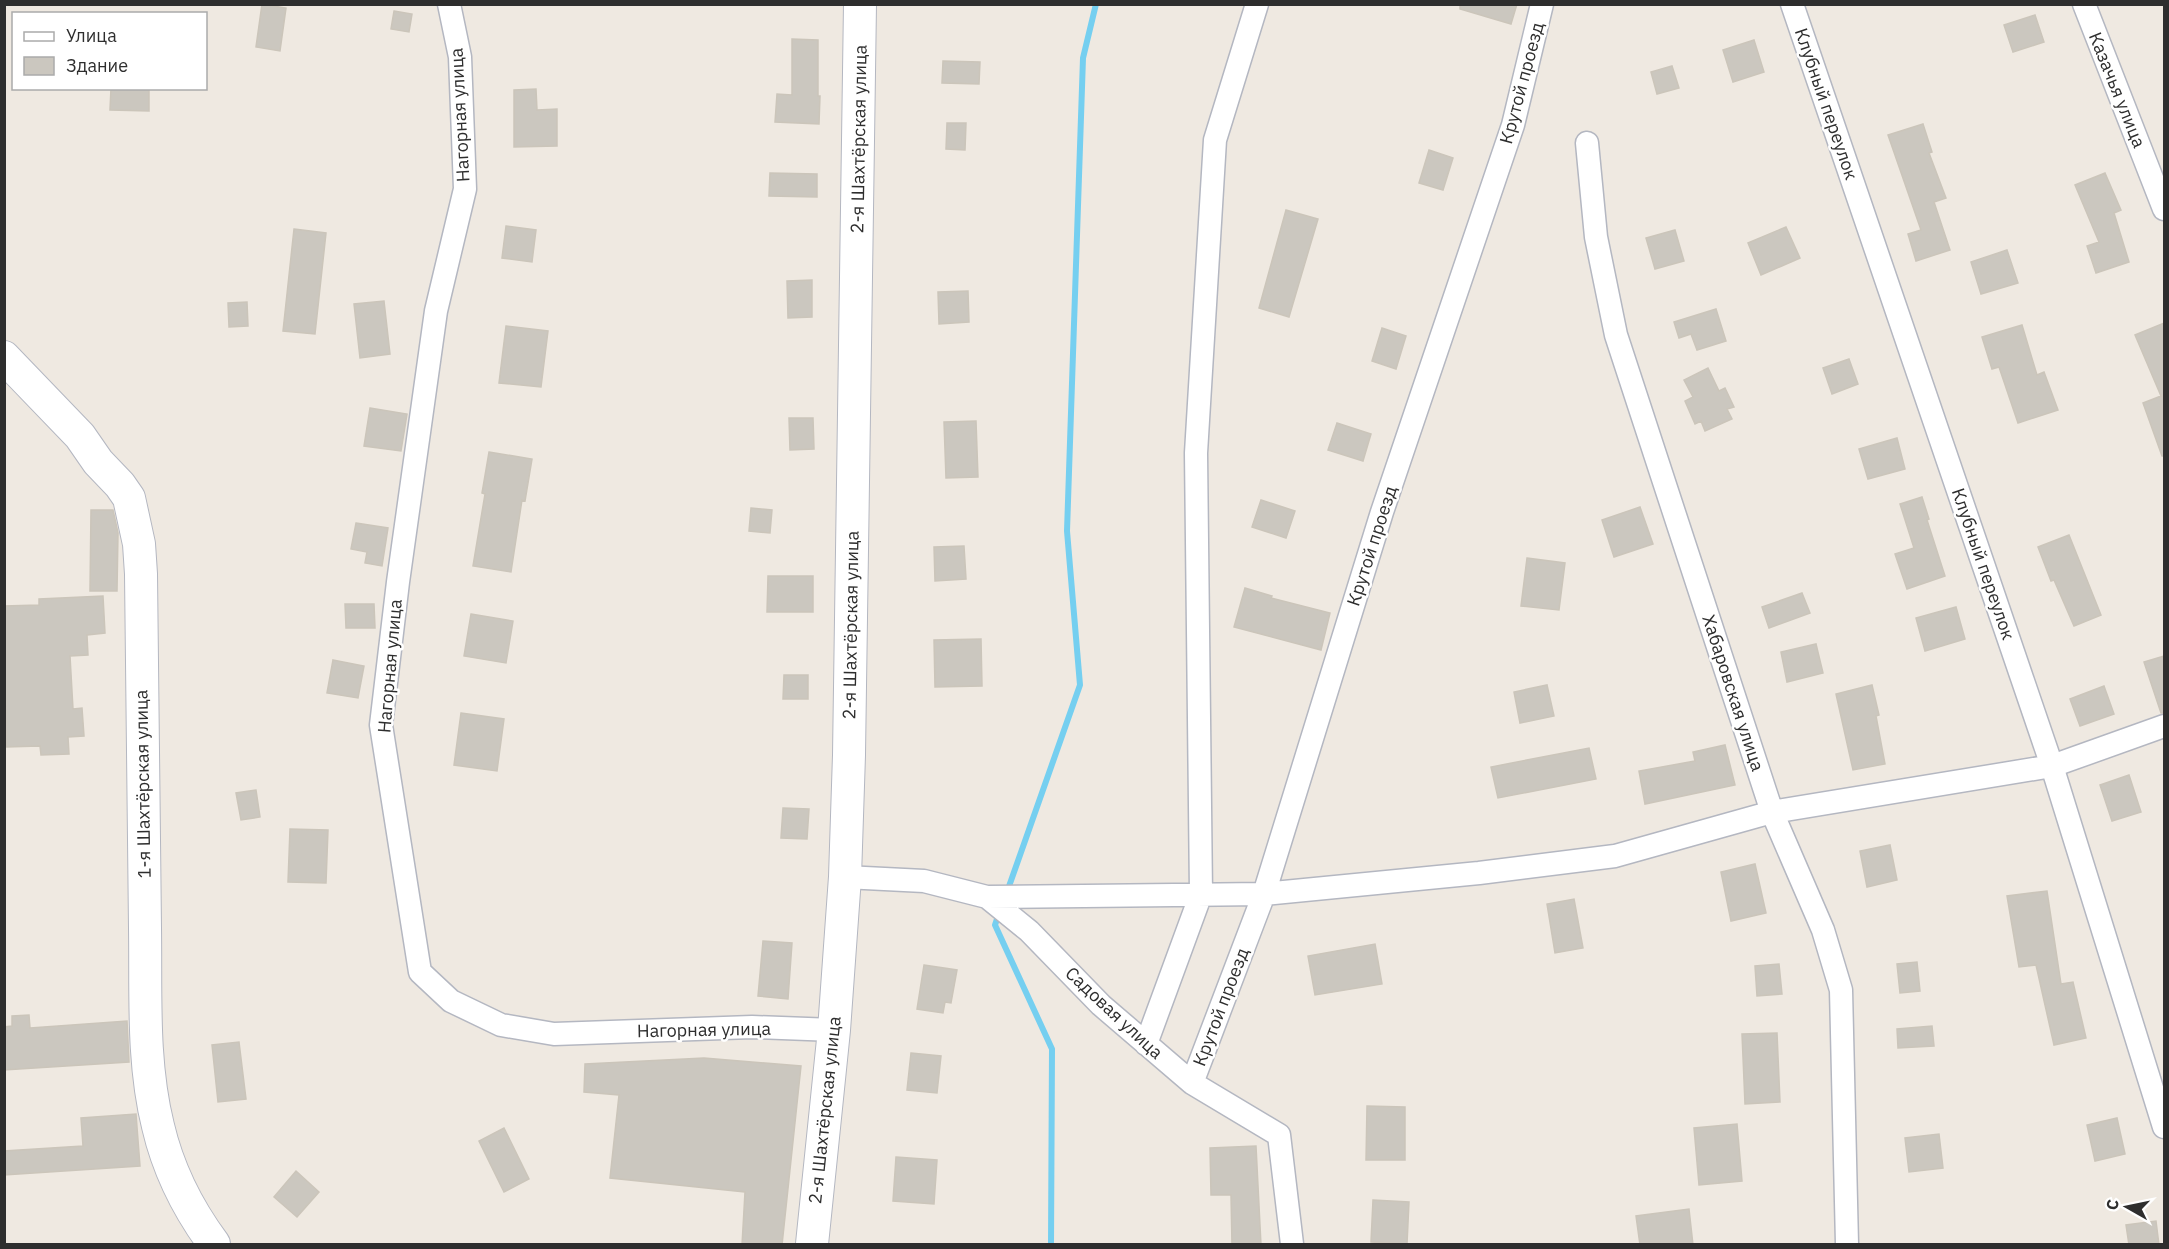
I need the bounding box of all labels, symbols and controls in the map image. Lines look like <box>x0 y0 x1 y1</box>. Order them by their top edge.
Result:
legend <box>12 12 207 90</box>
street label: Крутой проезд <box>1494 19 1549 146</box>
text: Улица <box>66 24 117 47</box>
street label: Клубный переулок <box>1790 25 1863 183</box>
street label: Казачья улица <box>2084 29 2151 151</box>
street label: 2-я Шахтёрская улица <box>845 44 872 233</box>
street label: Нагорная улица <box>444 47 474 183</box>
text: Здание <box>66 54 128 77</box>
street label: Крутой проезд <box>1341 483 1402 609</box>
street label: Клубный переулок <box>1947 485 2020 643</box>
street label: 2-я Шахтёрская улица <box>837 530 864 719</box>
street label: Нагорная улица <box>372 598 407 734</box>
street label: Хабаровская улица <box>1697 612 1770 774</box>
street label: 1-я Шахтёрская улица <box>129 689 156 878</box>
street label: Крутой проезд <box>1187 944 1254 1069</box>
street label: Садовая улица <box>1061 961 1168 1064</box>
street label: 2-я Шахтёрская улица <box>803 1015 846 1205</box>
street label: Нагорная улица <box>637 1017 772 1042</box>
north arrow <box>2097 1177 2157 1237</box>
text: С <box>2101 1198 2123 1211</box>

